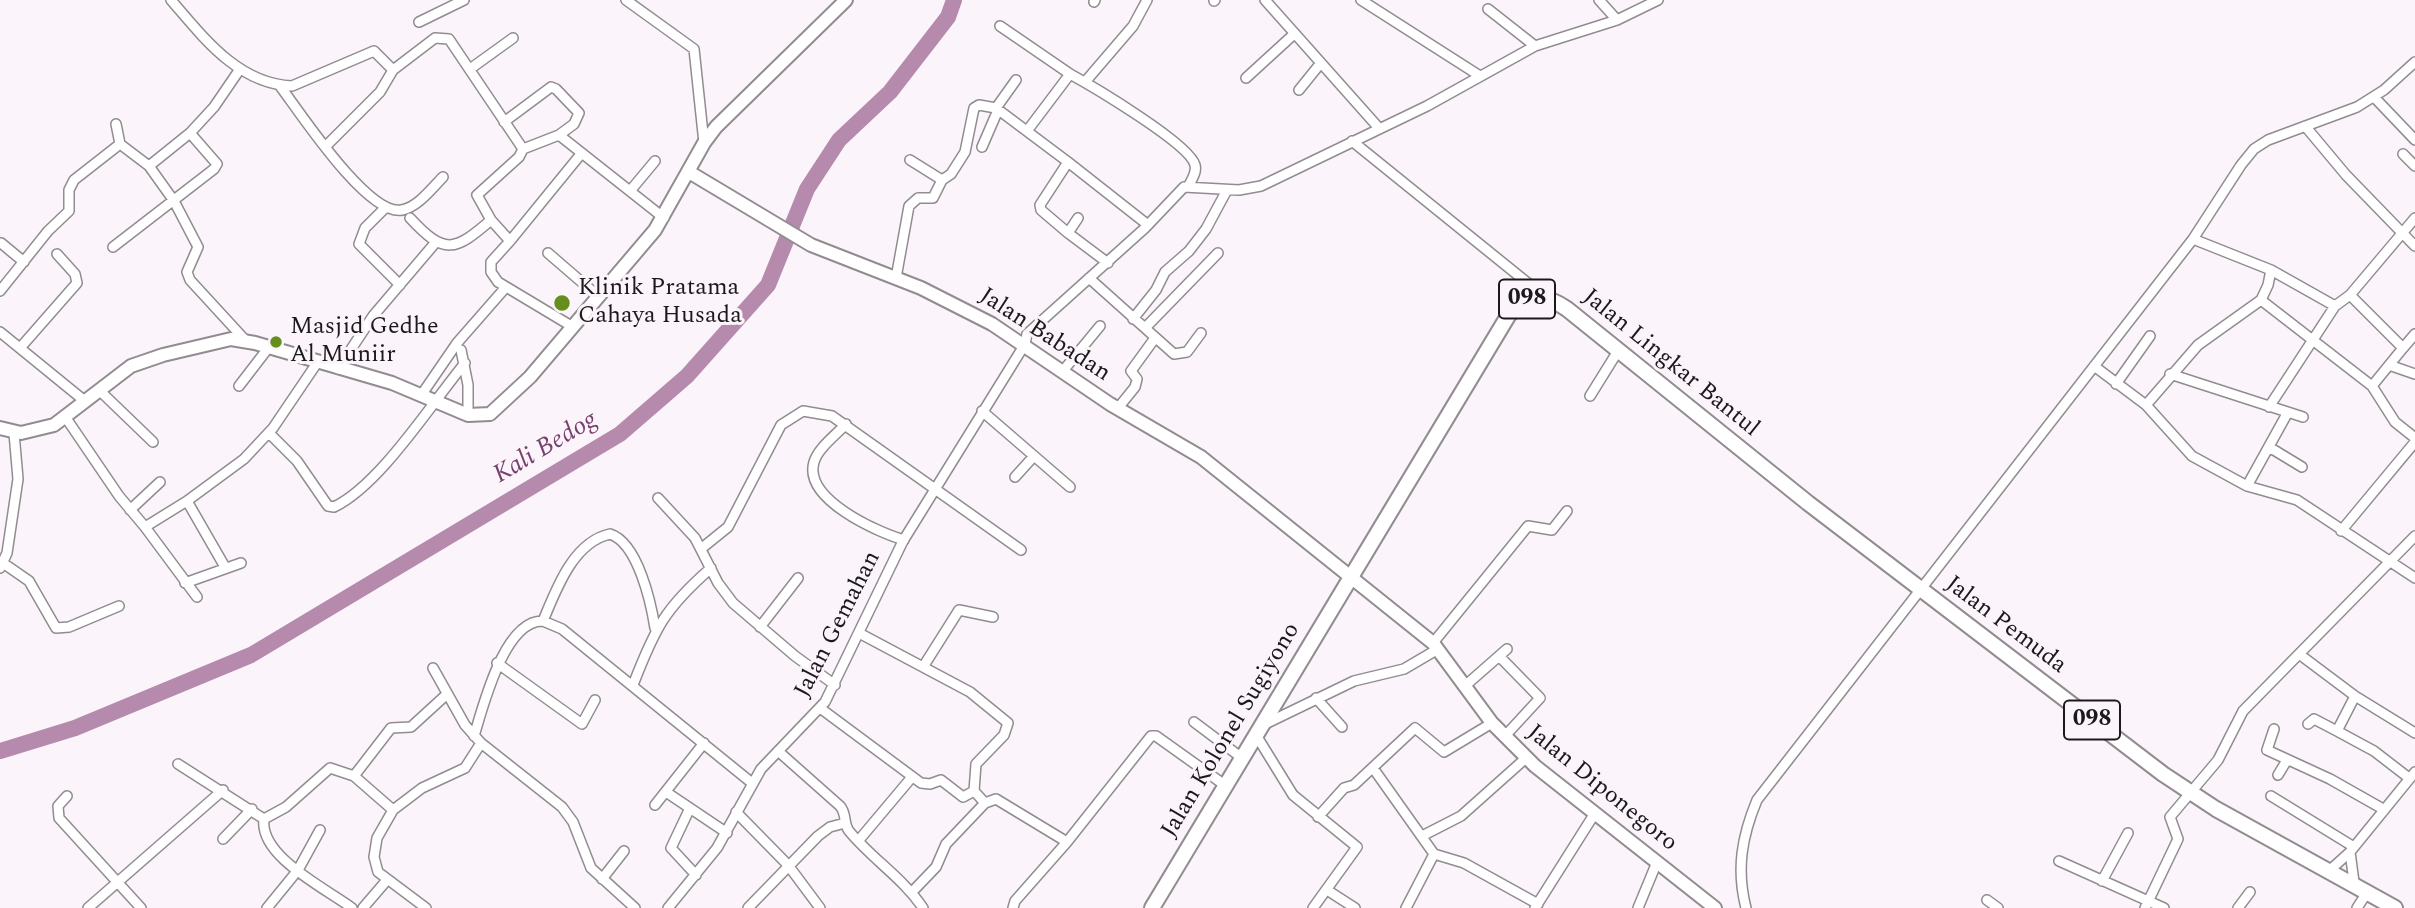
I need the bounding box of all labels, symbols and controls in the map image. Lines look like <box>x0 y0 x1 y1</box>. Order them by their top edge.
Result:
place label: Klinik Pratama Cahaya Husada <box>578 275 742 331</box>
road number: 098 <box>1499 280 1555 318</box>
street label: Jalan Babadan <box>973 283 1115 389</box>
street label: Jalan Lingkar Bantul <box>1576 284 1764 444</box>
marker: Klinik Pratama Cahaya Husada <box>552 293 572 313</box>
place label: Masjid Gedhe Al Muniir <box>290 314 439 370</box>
marker: Masjid Gedhe Al Muniir <box>268 334 284 350</box>
water label: Kali Bedog <box>489 406 603 492</box>
street label: Jalan Gemahan <box>790 547 888 703</box>
street label: Jalan Pemuda <box>1939 571 2071 681</box>
street label: Jalan Kolonel Sugiyono <box>1156 618 1308 844</box>
road number: 098 <box>2064 700 2120 740</box>
street label: Jalan Diponegoro <box>1520 719 1682 859</box>

